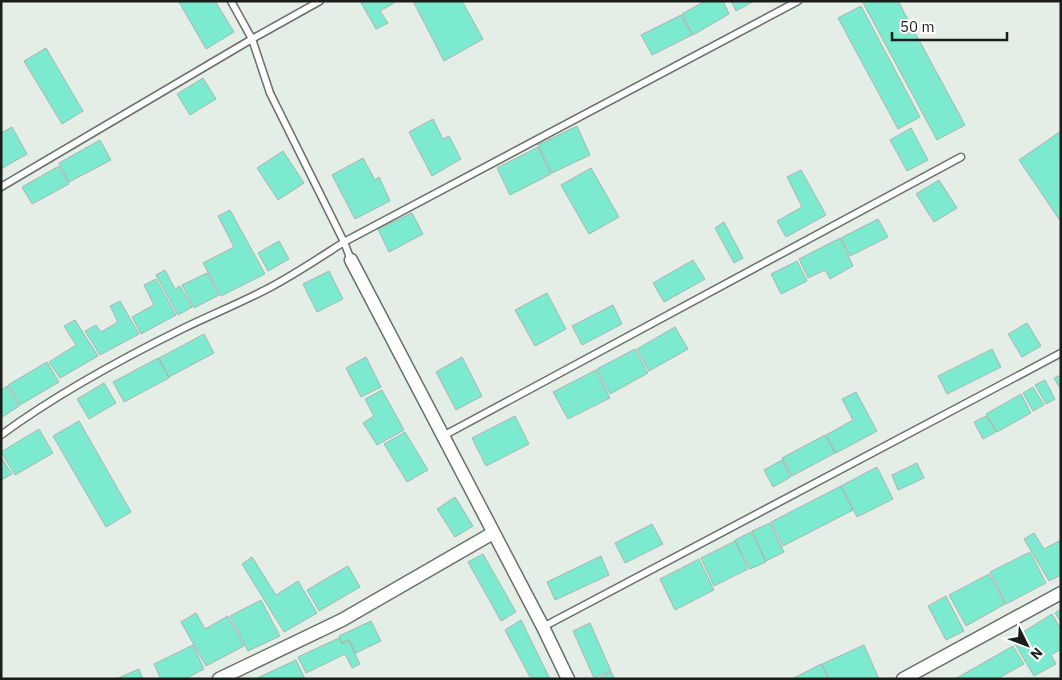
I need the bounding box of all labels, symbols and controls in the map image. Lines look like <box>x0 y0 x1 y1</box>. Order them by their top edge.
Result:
scale bar <box>892 10 1007 42</box>
text: 50 m <box>900 17 935 36</box>
north arrow <box>1002 620 1052 670</box>
text: N <box>1027 644 1047 663</box>

